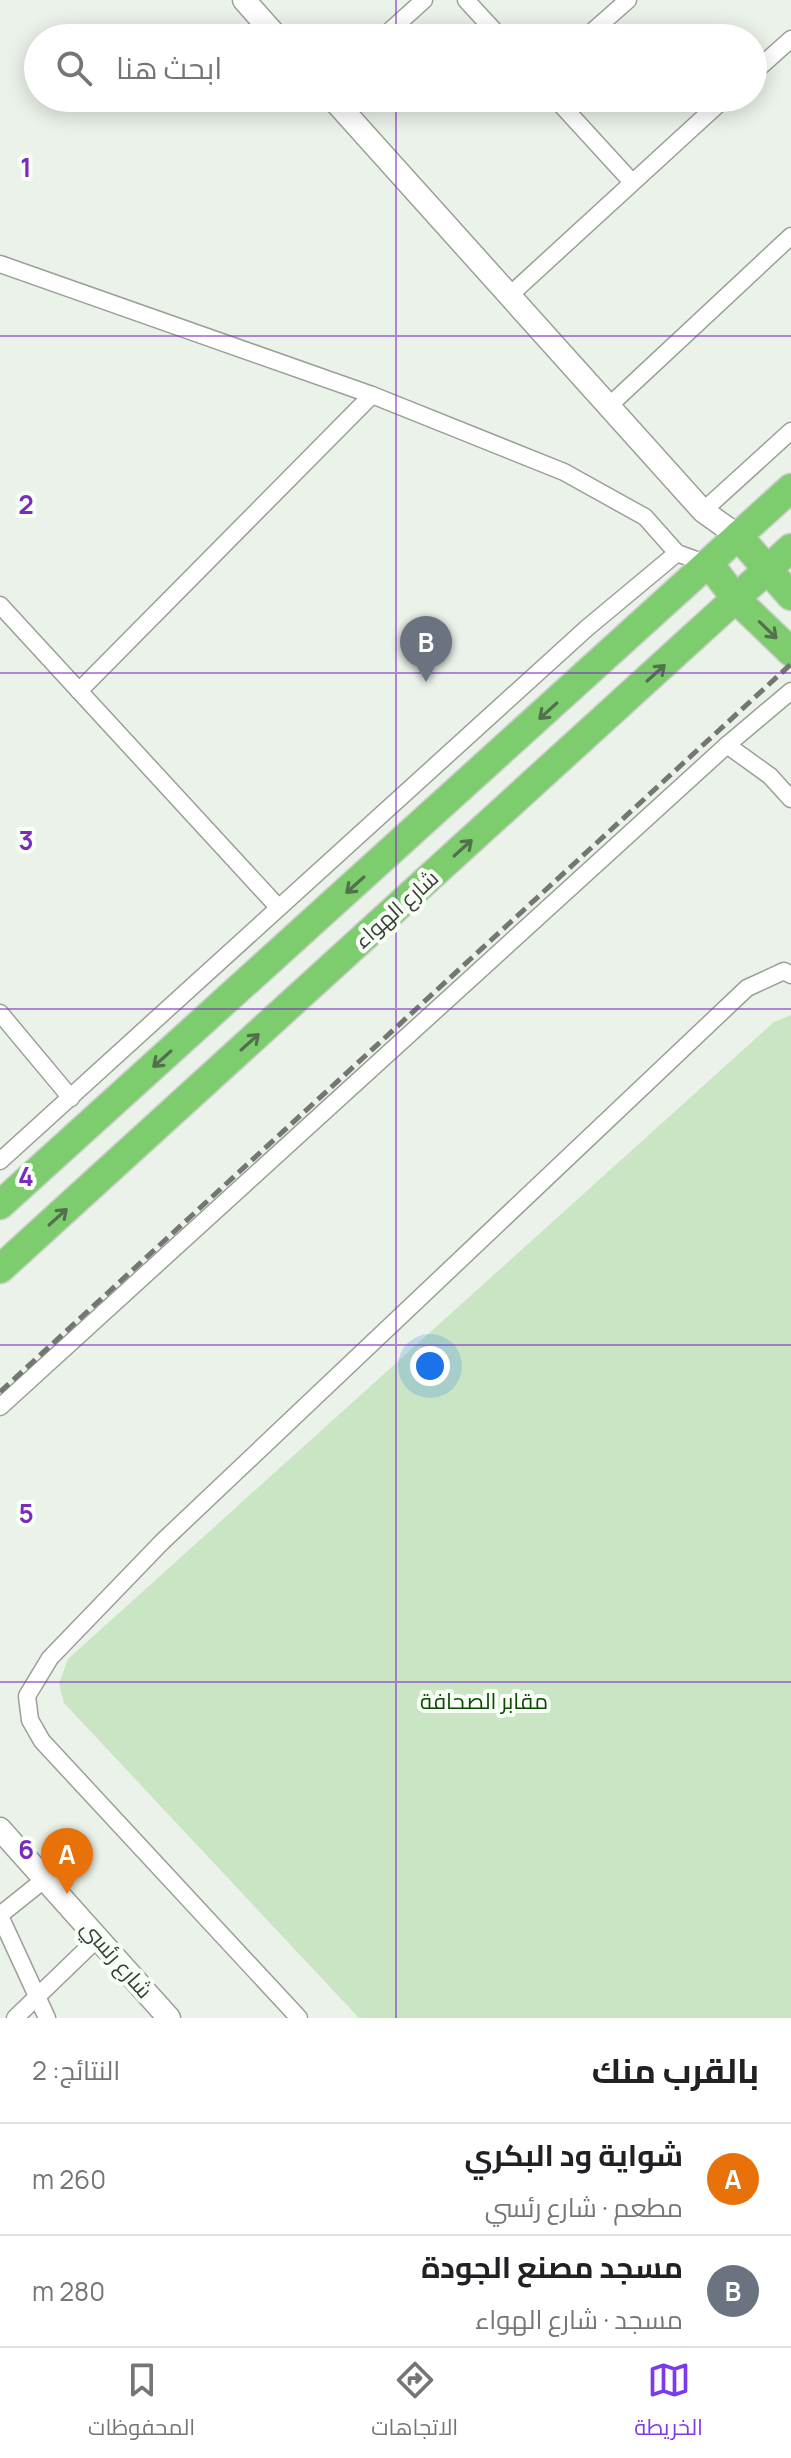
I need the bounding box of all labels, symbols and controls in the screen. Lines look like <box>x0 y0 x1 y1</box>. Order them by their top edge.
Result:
search box <box>24 24 767 112</box>
icon: search <box>52 46 96 90</box>
text: ابحث هنا <box>116 47 222 88</box>
text: 1 <box>20 149 32 185</box>
text: 2 <box>18 486 34 522</box>
pin: B <box>400 616 452 682</box>
one-way arrow <box>758 620 777 639</box>
one-way arrow <box>645 665 665 683</box>
one-way arrow <box>538 701 559 720</box>
text: 3 <box>18 822 34 858</box>
one-way arrow <box>453 840 473 858</box>
street label: شارع الهواء <box>347 863 445 955</box>
one-way arrow <box>345 876 365 894</box>
one-way arrow <box>239 1033 260 1052</box>
one-way arrow <box>152 1050 172 1068</box>
text: 4 <box>18 1158 34 1194</box>
one-way arrow <box>47 1208 67 1226</box>
your location <box>410 1346 450 1386</box>
text: 5 <box>18 1495 34 1531</box>
park label: مقابر الصحافة <box>420 1686 548 1716</box>
pin: A <box>41 1828 93 1894</box>
text: 6 <box>18 1831 34 1867</box>
street label: شارع رئسي <box>73 1913 159 2006</box>
text: بالقرب منك <box>592 2047 759 2093</box>
text: النتائج: 2 <box>32 2052 120 2088</box>
text: شواية ود البكري <box>464 2134 683 2175</box>
text: 260 m <box>32 2161 106 2197</box>
text: A <box>724 2161 742 2197</box>
text: مطعم · شارع رئسي <box>485 2189 683 2225</box>
text: مسجد مصنع الجودة <box>421 2246 683 2287</box>
text: 280 m <box>32 2273 105 2309</box>
text: B <box>725 2273 741 2309</box>
text: مسجد · شارع الهواء <box>475 2301 683 2337</box>
tab: المحفوظات <box>88 2358 195 2448</box>
tab: الاتجاهات <box>371 2358 458 2448</box>
tab: الخريطة <box>634 2358 703 2448</box>

